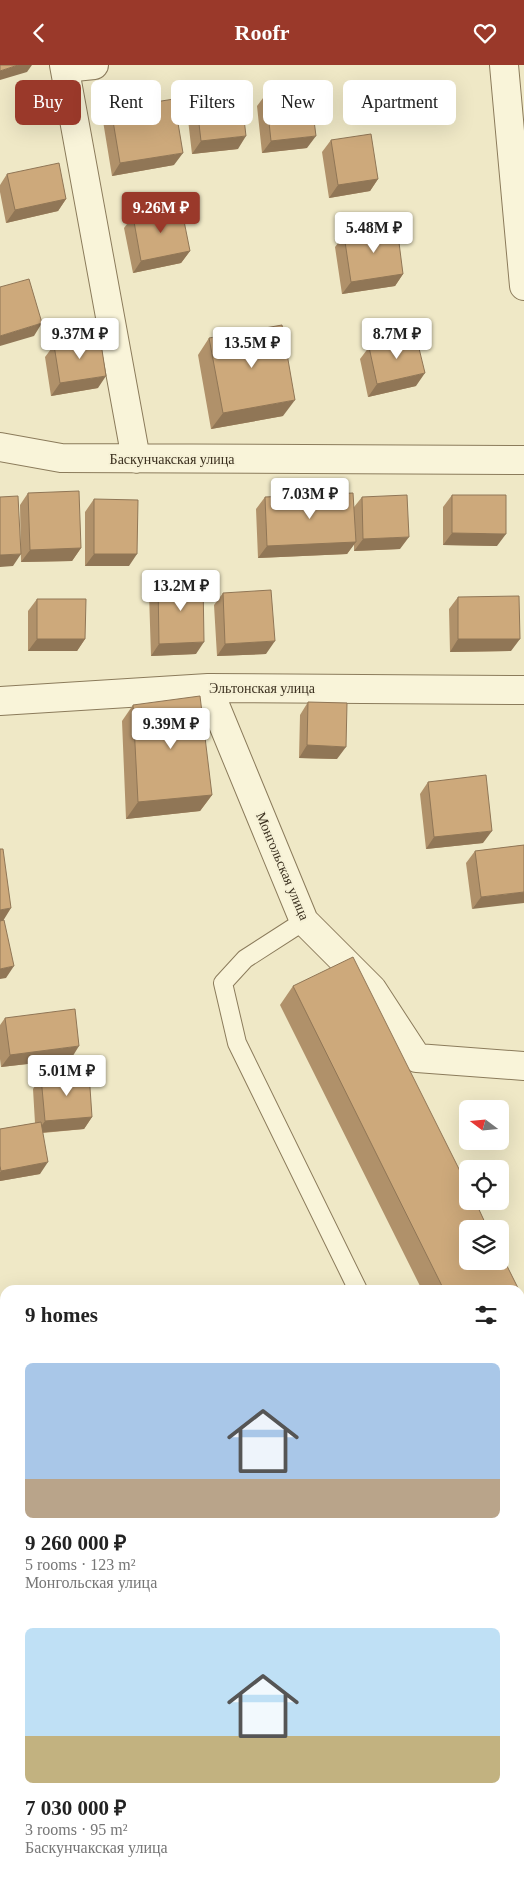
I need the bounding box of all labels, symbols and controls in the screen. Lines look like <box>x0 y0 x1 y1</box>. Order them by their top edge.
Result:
icon: back <box>25 19 53 47</box>
icon: heart <box>471 19 499 47</box>
text: Roofr <box>235 20 289 45</box>
chip: Buy <box>15 80 81 125</box>
chip: Rent <box>91 80 161 125</box>
chip: Filters <box>171 80 253 125</box>
chip: New <box>263 80 333 125</box>
chip: Apartment <box>343 80 456 125</box>
pin: 9.26M ₽ <box>115 191 207 234</box>
text: 9.26M ₽ <box>133 199 189 216</box>
pin: 5.48M ₽ <box>328 211 420 254</box>
text: 5.48M ₽ <box>346 219 402 236</box>
pin: 9.37M ₽ <box>34 317 126 360</box>
pin: 8.7M ₽ <box>356 317 438 360</box>
text: 9.37M ₽ <box>52 325 108 342</box>
text: 8.7M ₽ <box>373 325 421 342</box>
pin: 13.5M ₽ <box>206 327 298 369</box>
text: 13.5M ₽ <box>224 334 280 351</box>
street label: Баскунчакская улица <box>110 452 235 467</box>
pin: 7.03M ₽ <box>264 477 356 520</box>
text: 7.03M ₽ <box>282 485 338 502</box>
pin: 13.2M ₽ <box>135 569 227 612</box>
text: 13.2M ₽ <box>153 577 209 594</box>
street label: Эльтонская улица <box>209 681 316 696</box>
pin: 9.39M ₽ <box>125 707 217 750</box>
text: 9.39M ₽ <box>143 715 199 732</box>
street label: Монгольская улица <box>253 810 312 923</box>
pin: 5.01M ₽ <box>21 1055 113 1097</box>
text: 5.01M ₽ <box>39 1062 95 1079</box>
north arrow <box>459 1100 509 1150</box>
map controls <box>459 1100 509 1270</box>
button: locate <box>459 1160 509 1210</box>
button: layers <box>459 1220 509 1270</box>
icon: filters <box>472 1301 500 1329</box>
text: 9 homes <box>25 1303 98 1327</box>
icon: home <box>218 1396 308 1486</box>
text: 9 260 000 ₽ <box>25 1531 126 1555</box>
text: 5 rooms · 123 m² <box>25 1556 136 1573</box>
text: Монгольская улица <box>25 1574 157 1591</box>
icon: home <box>218 1661 308 1751</box>
text: 7 030 000 ₽ <box>25 1796 126 1820</box>
text: 3 rooms · 95 m² <box>25 1821 128 1838</box>
text: Баскунчакская улица <box>25 1839 168 1856</box>

